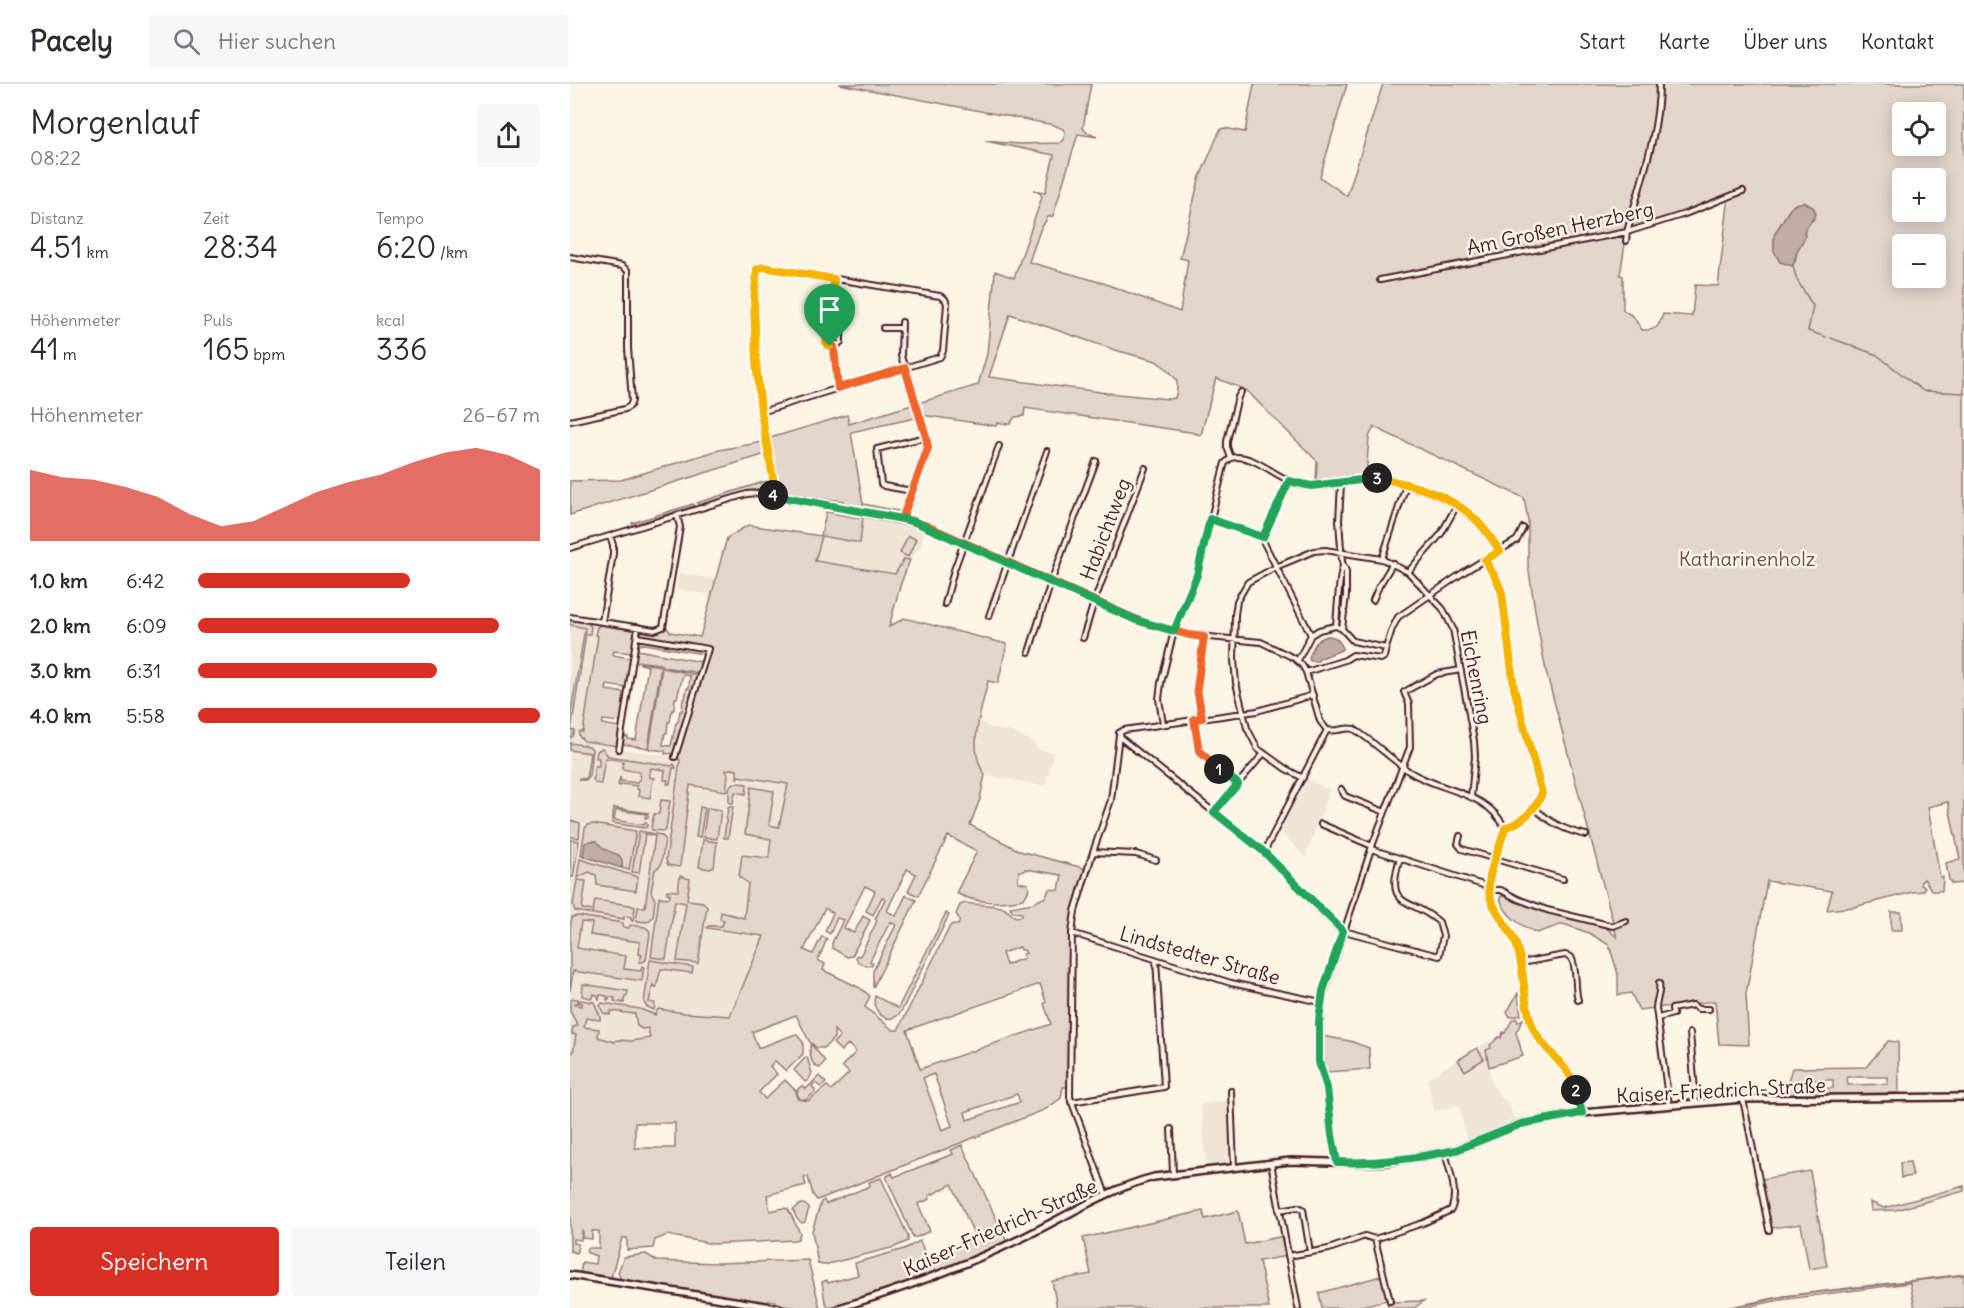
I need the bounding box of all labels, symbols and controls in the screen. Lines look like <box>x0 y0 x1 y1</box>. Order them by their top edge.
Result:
search box <box>149 14 569 68</box>
text: Pacely <box>30 23 113 59</box>
icon: search <box>170 25 203 58</box>
text: Hier suchen <box>218 27 336 55</box>
text: Start <box>1579 28 1625 55</box>
text: Karte <box>1658 28 1710 55</box>
text: Über uns <box>1743 28 1828 55</box>
text: Kontakt <box>1861 28 1934 55</box>
text: Morgenlauf <box>30 101 200 143</box>
map controls <box>1892 102 1946 288</box>
button: locate <box>1892 102 1946 156</box>
button: share <box>477 104 540 167</box>
text: 08:22 <box>30 145 81 170</box>
button: + <box>1892 168 1946 222</box>
street label: Am Großen Herzberg <box>1464 196 1656 260</box>
text: Distanz <box>30 208 84 228</box>
text: Zeit <box>203 208 229 228</box>
text: Tempo <box>376 208 424 228</box>
text: 4.51 <box>30 228 83 266</box>
text: 28:34 <box>203 228 278 266</box>
text: 6:20 <box>376 228 436 266</box>
button: − <box>1892 234 1946 288</box>
text: km <box>83 242 109 262</box>
text: /km <box>436 242 468 262</box>
pin <box>804 284 855 346</box>
icon: arrive <box>813 293 846 326</box>
text: Höhenmeter <box>30 310 121 330</box>
text: Puls <box>203 310 233 330</box>
text: kcal <box>376 310 405 330</box>
text: 41 <box>30 330 59 368</box>
text: 165 <box>203 330 249 368</box>
text: 336 <box>376 330 427 368</box>
text: m <box>59 344 77 364</box>
text: bpm <box>249 344 285 364</box>
text: Höhenmeter <box>30 402 143 427</box>
text: 26–67 m <box>463 402 540 427</box>
pin: 3 <box>1362 463 1392 493</box>
text: 3 <box>1372 468 1382 488</box>
street label: Habichtweg <box>1074 474 1136 584</box>
pin: 4 <box>758 480 788 510</box>
text: 4 <box>768 485 778 505</box>
park label: Katharinenholz <box>1679 546 1815 571</box>
text: 1.0 km <box>30 568 88 593</box>
text: 6:42 <box>126 568 165 593</box>
text: 2.0 km <box>30 613 91 638</box>
text: 6:09 <box>126 613 167 638</box>
street label: Eichenring <box>1456 628 1498 726</box>
text: 3.0 km <box>30 658 91 683</box>
text: 6:31 <box>126 658 161 683</box>
text: 4.0 km <box>30 703 91 728</box>
text: 5:58 <box>126 703 165 728</box>
pin: 1 <box>1204 754 1234 784</box>
text: 1 <box>1216 759 1222 779</box>
street label: Lindstedter Straße <box>1117 920 1283 990</box>
street label: Kaiser-Friedrich-Straße <box>1616 1072 1826 1108</box>
pin: 2 <box>1561 1075 1591 1105</box>
text: 2 <box>1572 1080 1580 1100</box>
street label: Kaiser-Friedrich-Straße <box>899 1173 1101 1281</box>
button: Speichern <box>30 1227 279 1296</box>
button: Teilen <box>291 1227 540 1296</box>

